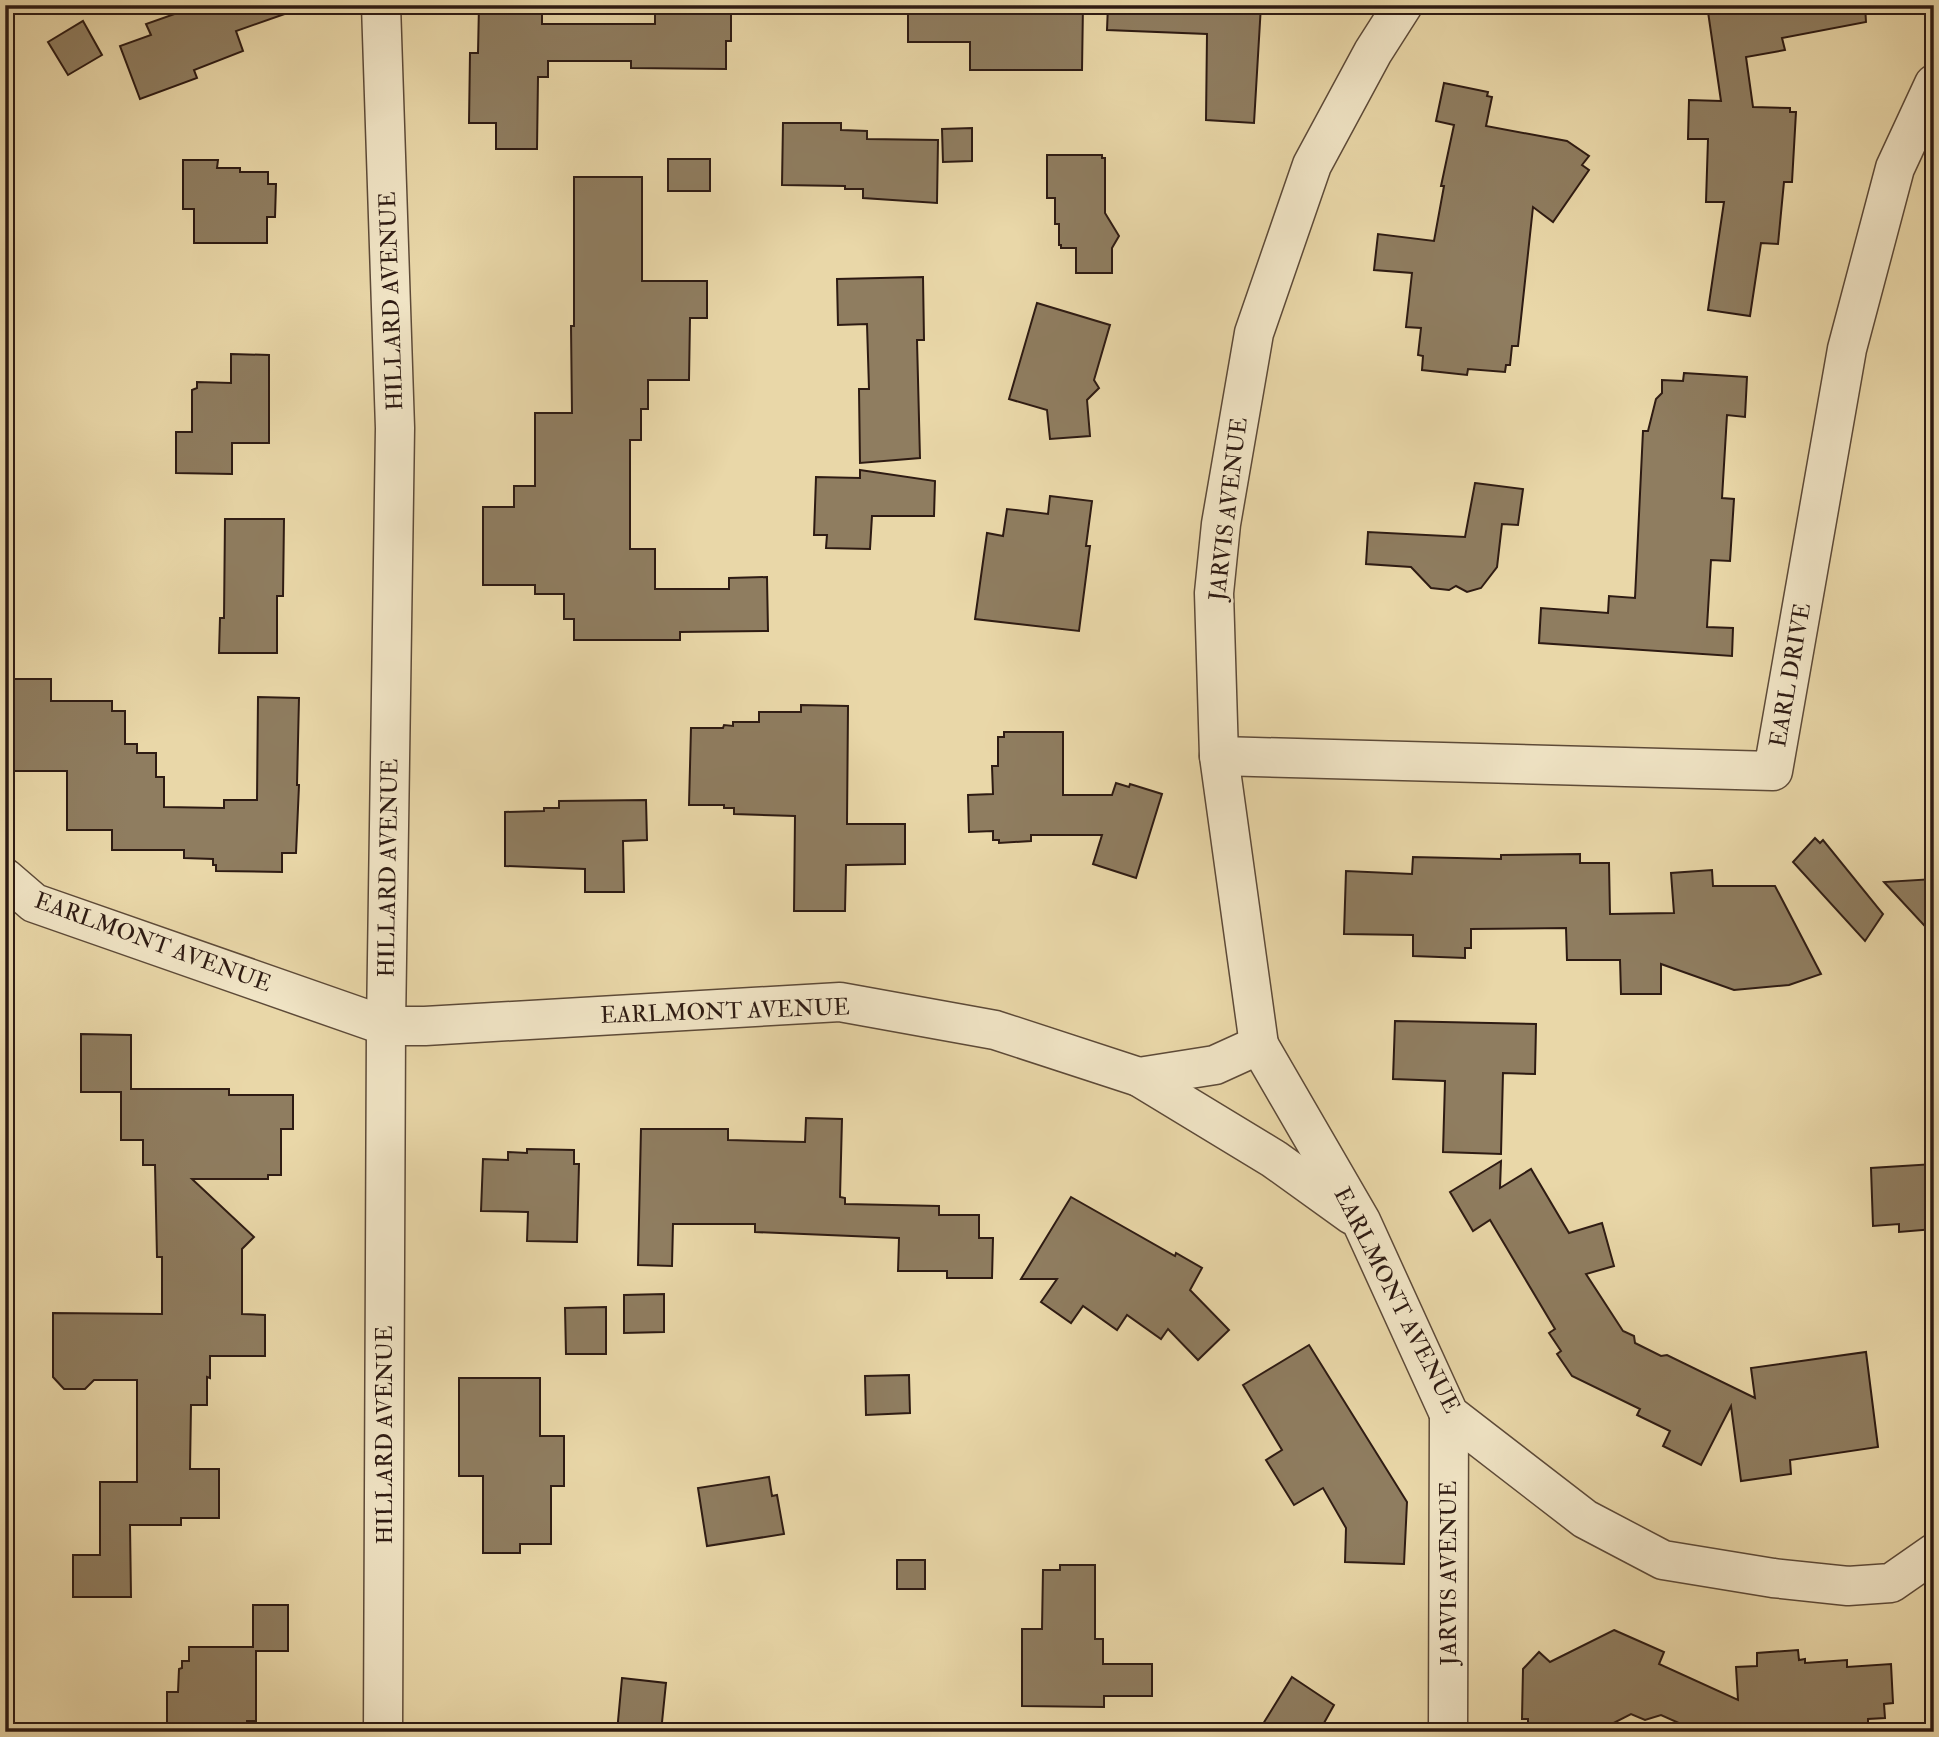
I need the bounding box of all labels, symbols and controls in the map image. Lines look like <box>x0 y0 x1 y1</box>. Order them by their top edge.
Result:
street label: HILLARD AVENUE <box>373 191 409 411</box>
street label: JARVIS AVENUE <box>1202 416 1254 603</box>
street label: EARL DRIVE <box>1763 601 1817 749</box>
street label: HILLARD AVENUE <box>372 758 404 978</box>
street label: EARLMONT AVENUE <box>31 886 275 998</box>
street label: EARLMONT AVENUE <box>600 992 850 1030</box>
street label: EARLMONT AVENUE <box>1327 1182 1467 1418</box>
street label: HILLARD AVENUE <box>370 1326 399 1545</box>
street label: JARVIS AVENUE <box>1434 1481 1463 1666</box>

